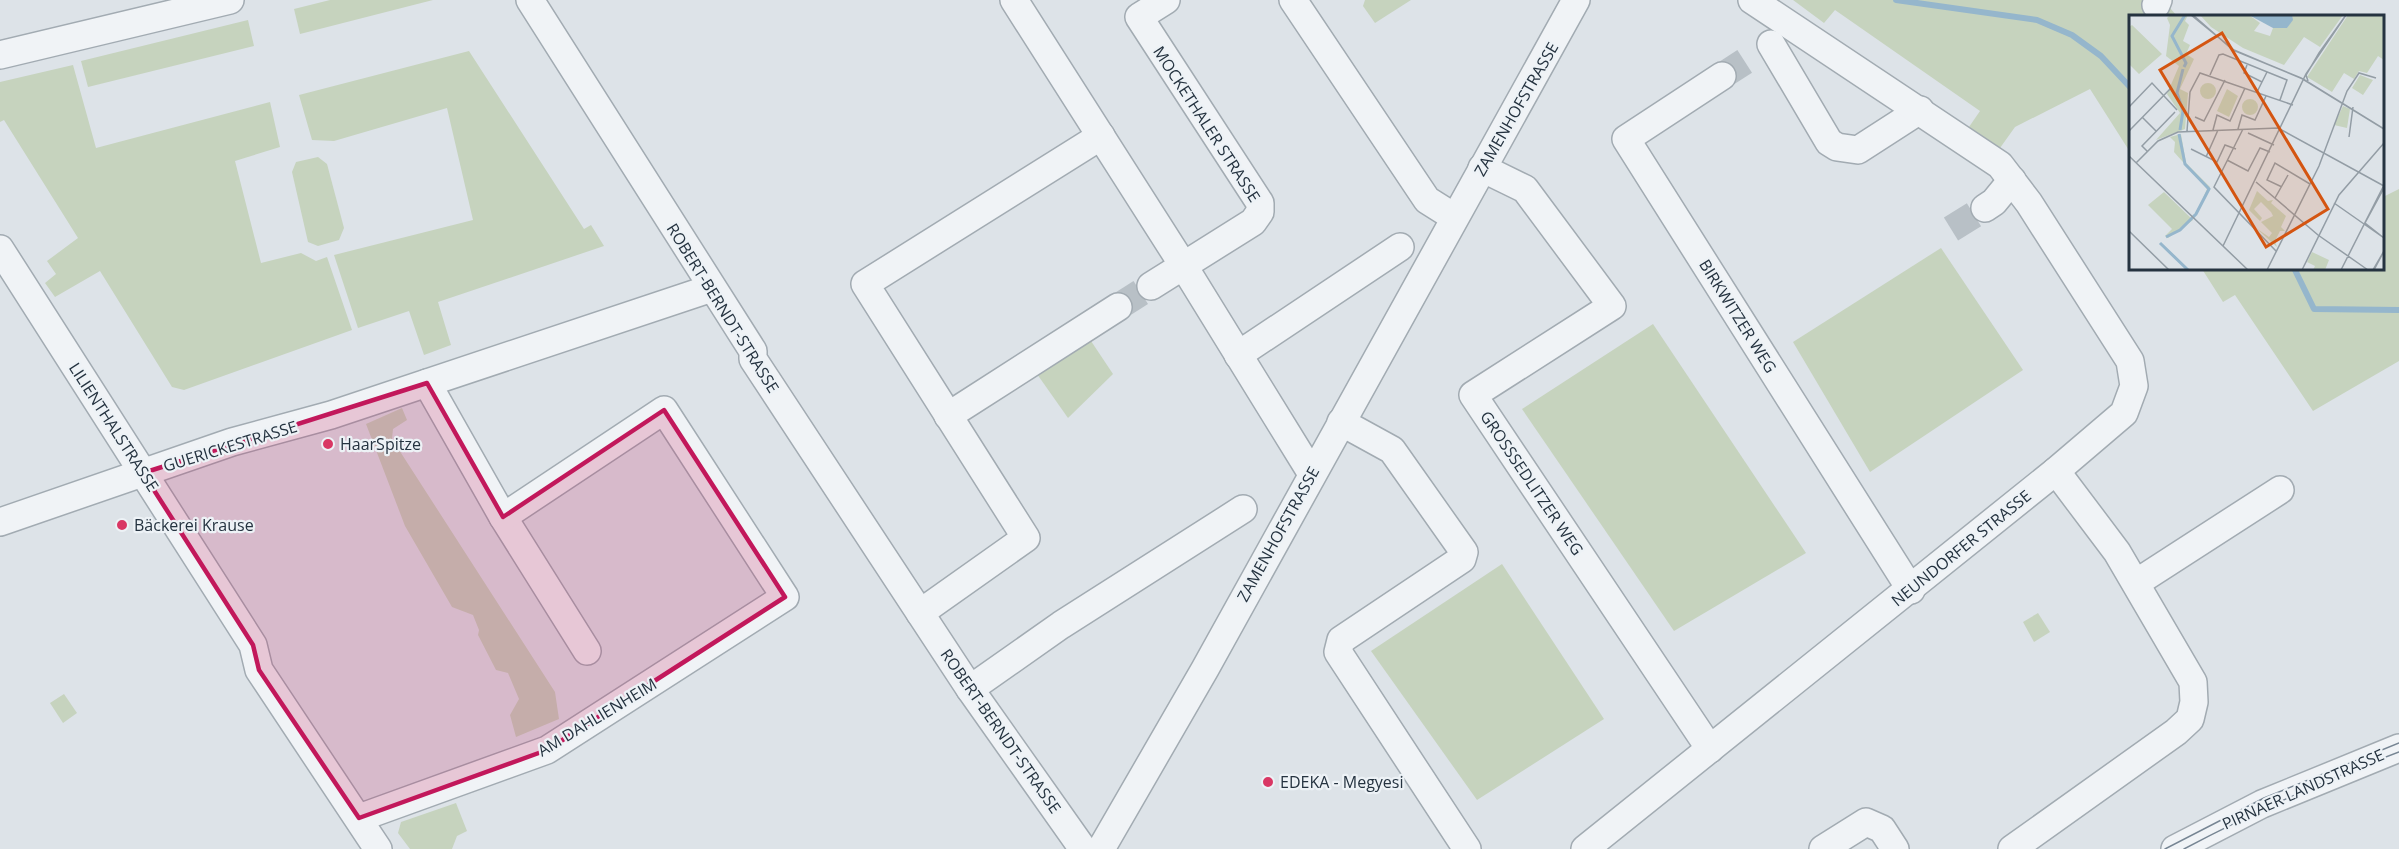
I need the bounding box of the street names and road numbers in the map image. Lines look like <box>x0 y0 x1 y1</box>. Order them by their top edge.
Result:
street label: ZAMENHOFSTRASSE <box>1469 38 1563 180</box>
street label: MOCKETHALER STRASSE <box>1148 42 1266 206</box>
street label: ROBERT-BERNDT-STRASSE <box>662 219 784 397</box>
street label: BIRKWITZER WEG <box>1694 255 1782 377</box>
street label: LILIENTHALSTRASSE <box>64 358 164 496</box>
street label: GROSSSEDLITZER WEG <box>1475 406 1589 560</box>
street label: GUERICKESTRASSE <box>160 415 300 477</box>
street label: ZAMENHOFSTRASSE <box>1232 463 1324 605</box>
street label: NEUNDORFER STRASSE <box>1887 485 2035 611</box>
street label: ROBERT-BERNDT-STRASSE <box>936 644 1066 818</box>
street label: AM DAHLIENHEIM <box>533 673 661 761</box>
street label: PIRNAER LANDSTRASSE <box>2218 743 2388 835</box>

